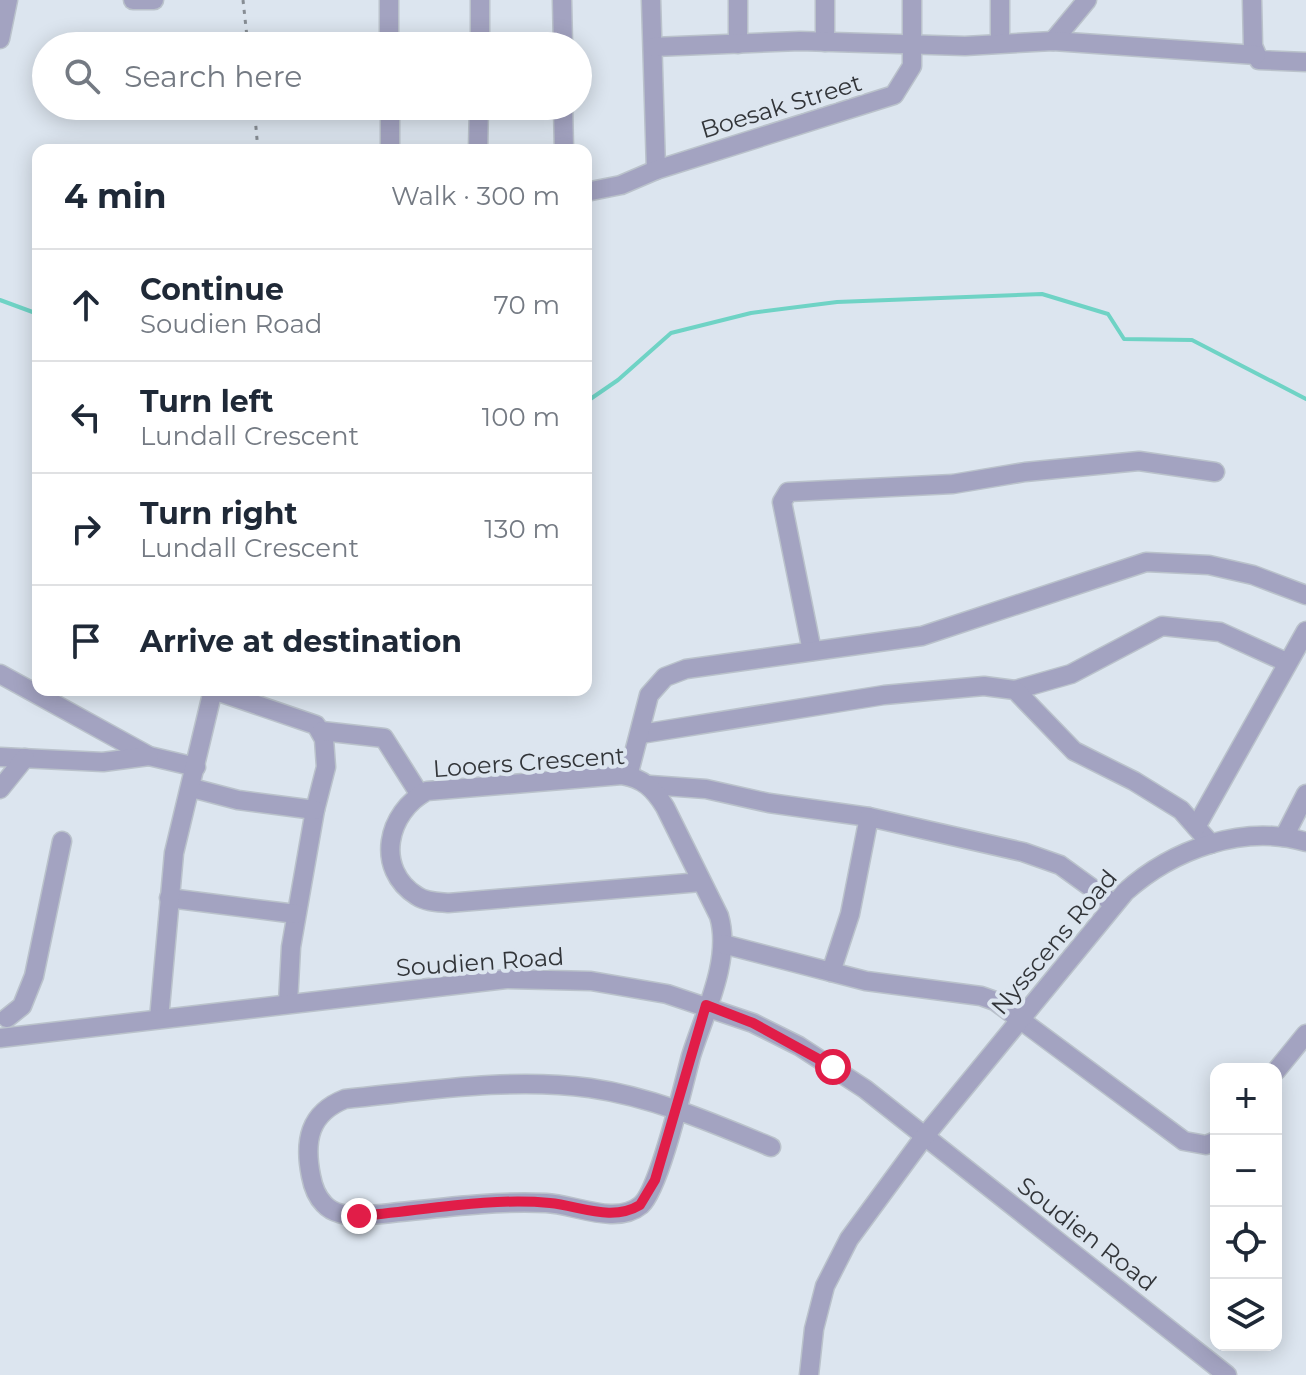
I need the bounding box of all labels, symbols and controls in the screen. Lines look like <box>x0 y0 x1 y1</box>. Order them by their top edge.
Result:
search box <box>32 32 592 120</box>
icon: search <box>60 54 104 98</box>
text: Search here <box>124 58 302 95</box>
street label: Boesak Street <box>697 68 865 144</box>
text: 4 min <box>64 175 166 217</box>
text: Walk · 300 m <box>391 180 560 212</box>
text: Continue <box>140 271 284 308</box>
icon: ahead <box>64 283 108 327</box>
text: 70 m <box>494 289 560 321</box>
text: Soudien Road <box>140 308 322 340</box>
text: Turn left <box>140 383 273 420</box>
icon: left <box>64 395 108 439</box>
text: 100 m <box>482 401 560 433</box>
text: Lundall Crescent <box>140 420 359 452</box>
text: Turn right <box>140 495 297 532</box>
icon: right <box>64 507 108 551</box>
text: 130 m <box>484 513 560 545</box>
text: Lundall Crescent <box>140 532 359 564</box>
icon: arrive <box>64 619 108 663</box>
text: Arrive at destination <box>140 623 462 660</box>
street label: Looers Crescent <box>432 741 626 783</box>
street label: Nysscens Road <box>985 864 1123 1020</box>
street label: Soudien Road <box>395 942 565 982</box>
route start <box>815 1049 851 1085</box>
map controls <box>1210 1063 1282 1351</box>
button: + <box>1210 1063 1282 1135</box>
button: − <box>1210 1135 1282 1207</box>
street label: Soudien Road <box>1012 1171 1162 1297</box>
route end <box>341 1198 377 1234</box>
button: locate <box>1210 1207 1282 1279</box>
button: layers <box>1210 1279 1282 1351</box>

